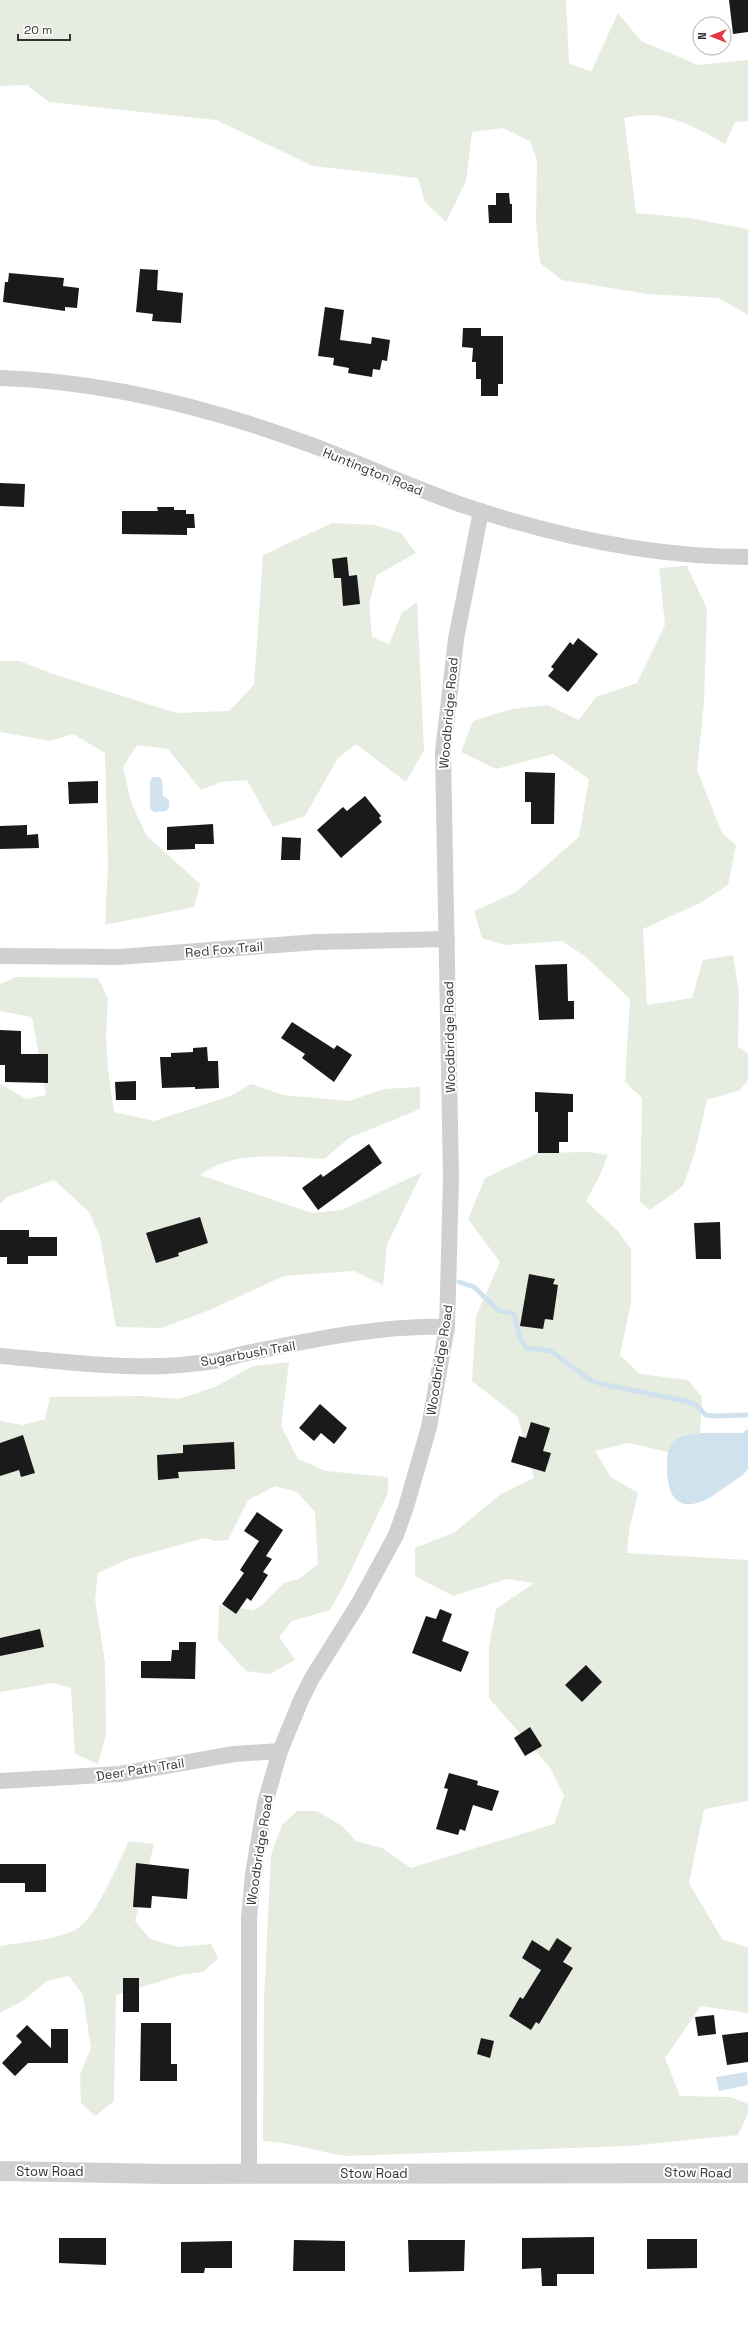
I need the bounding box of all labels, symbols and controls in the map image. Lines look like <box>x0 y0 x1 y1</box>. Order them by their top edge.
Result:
scale bar <box>18 16 70 42</box>
north arrow <box>692 16 732 56</box>
text: 20 m <box>24 22 52 38</box>
text: N <box>695 32 709 40</box>
street label: Huntington Road <box>320 444 425 499</box>
street label: Woodbridge Road <box>435 657 462 769</box>
street label: Red Fox Trail <box>184 938 264 961</box>
street label: Woodbridge Road <box>440 981 459 1093</box>
street label: Woodbridge Road <box>422 1304 457 1417</box>
street label: Sugarbush Trail <box>199 1337 297 1370</box>
street label: Deer Path Trail <box>95 1754 185 1785</box>
street label: Woodbridge Road <box>242 1794 277 1907</box>
street label: Stow Road <box>16 2163 84 2180</box>
street label: Stow Road <box>664 2163 732 2182</box>
street label: Stow Road <box>340 2165 408 2182</box>

